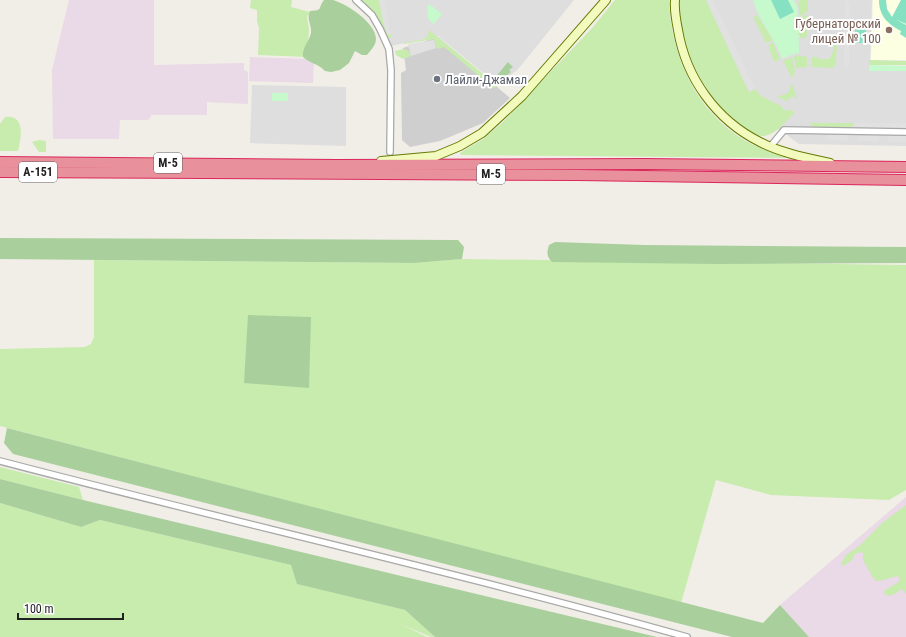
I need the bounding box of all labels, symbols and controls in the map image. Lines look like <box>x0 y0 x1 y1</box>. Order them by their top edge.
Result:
place label: Губернаторский лицей № 100 <box>795 16 881 46</box>
marker: Губернаторский лицей № 100 <box>884 25 894 35</box>
place label: Лайли-Джамал <box>445 72 527 87</box>
marker: Лайли-Джамал <box>432 74 442 84</box>
road number: М-5 <box>154 153 182 173</box>
road number: А-151 <box>19 162 57 182</box>
road number: М-5 <box>477 164 505 184</box>
scale bar <box>18 595 123 621</box>
text: 100 m <box>24 602 54 616</box>

